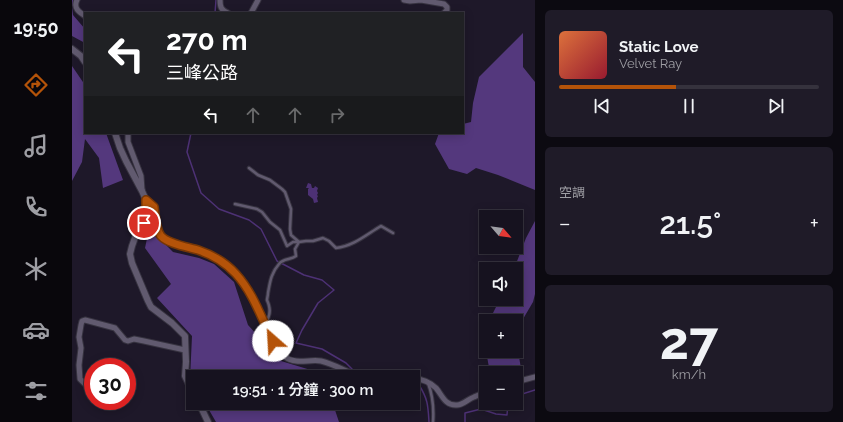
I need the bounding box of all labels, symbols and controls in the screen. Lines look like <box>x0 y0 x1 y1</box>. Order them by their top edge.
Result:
text: 19:50 <box>14 17 58 38</box>
text: 270 m <box>166 24 247 57</box>
icon: left <box>100 28 152 80</box>
text: Static Love <box>619 38 698 56</box>
text: Velvet Ray <box>619 56 682 71</box>
text: 三峰公路 <box>166 62 238 83</box>
icon: directions <box>22 71 50 99</box>
icon: previous <box>591 95 613 117</box>
icon: pause <box>678 95 700 117</box>
icon: next <box>765 95 787 117</box>
icon: left <box>200 104 222 126</box>
icon: ahead <box>242 104 264 126</box>
icon: ahead <box>284 104 306 126</box>
icon: right <box>326 104 348 126</box>
icon: music <box>22 132 50 160</box>
text: 空調 <box>559 185 585 200</box>
icon: phone <box>22 193 50 221</box>
pin <box>127 206 161 240</box>
text: 21.5° <box>659 206 721 241</box>
north arrow <box>479 210 523 254</box>
map controls <box>479 210 523 410</box>
text: − <box>559 210 571 236</box>
text: + <box>810 210 819 236</box>
icon: arrive <box>133 212 155 234</box>
icon: climate <box>22 255 50 283</box>
button: sound <box>479 262 523 306</box>
text: 27 <box>660 310 718 371</box>
button: + <box>479 314 523 358</box>
icon: car <box>22 316 50 344</box>
position arrow <box>252 320 294 362</box>
speed limit sign: 30 <box>84 358 136 410</box>
button: − <box>479 366 523 410</box>
text: km/h <box>672 367 706 382</box>
icon: filters <box>22 377 50 405</box>
text: 19:51 · 1 分鐘 · 300 m <box>233 381 373 399</box>

